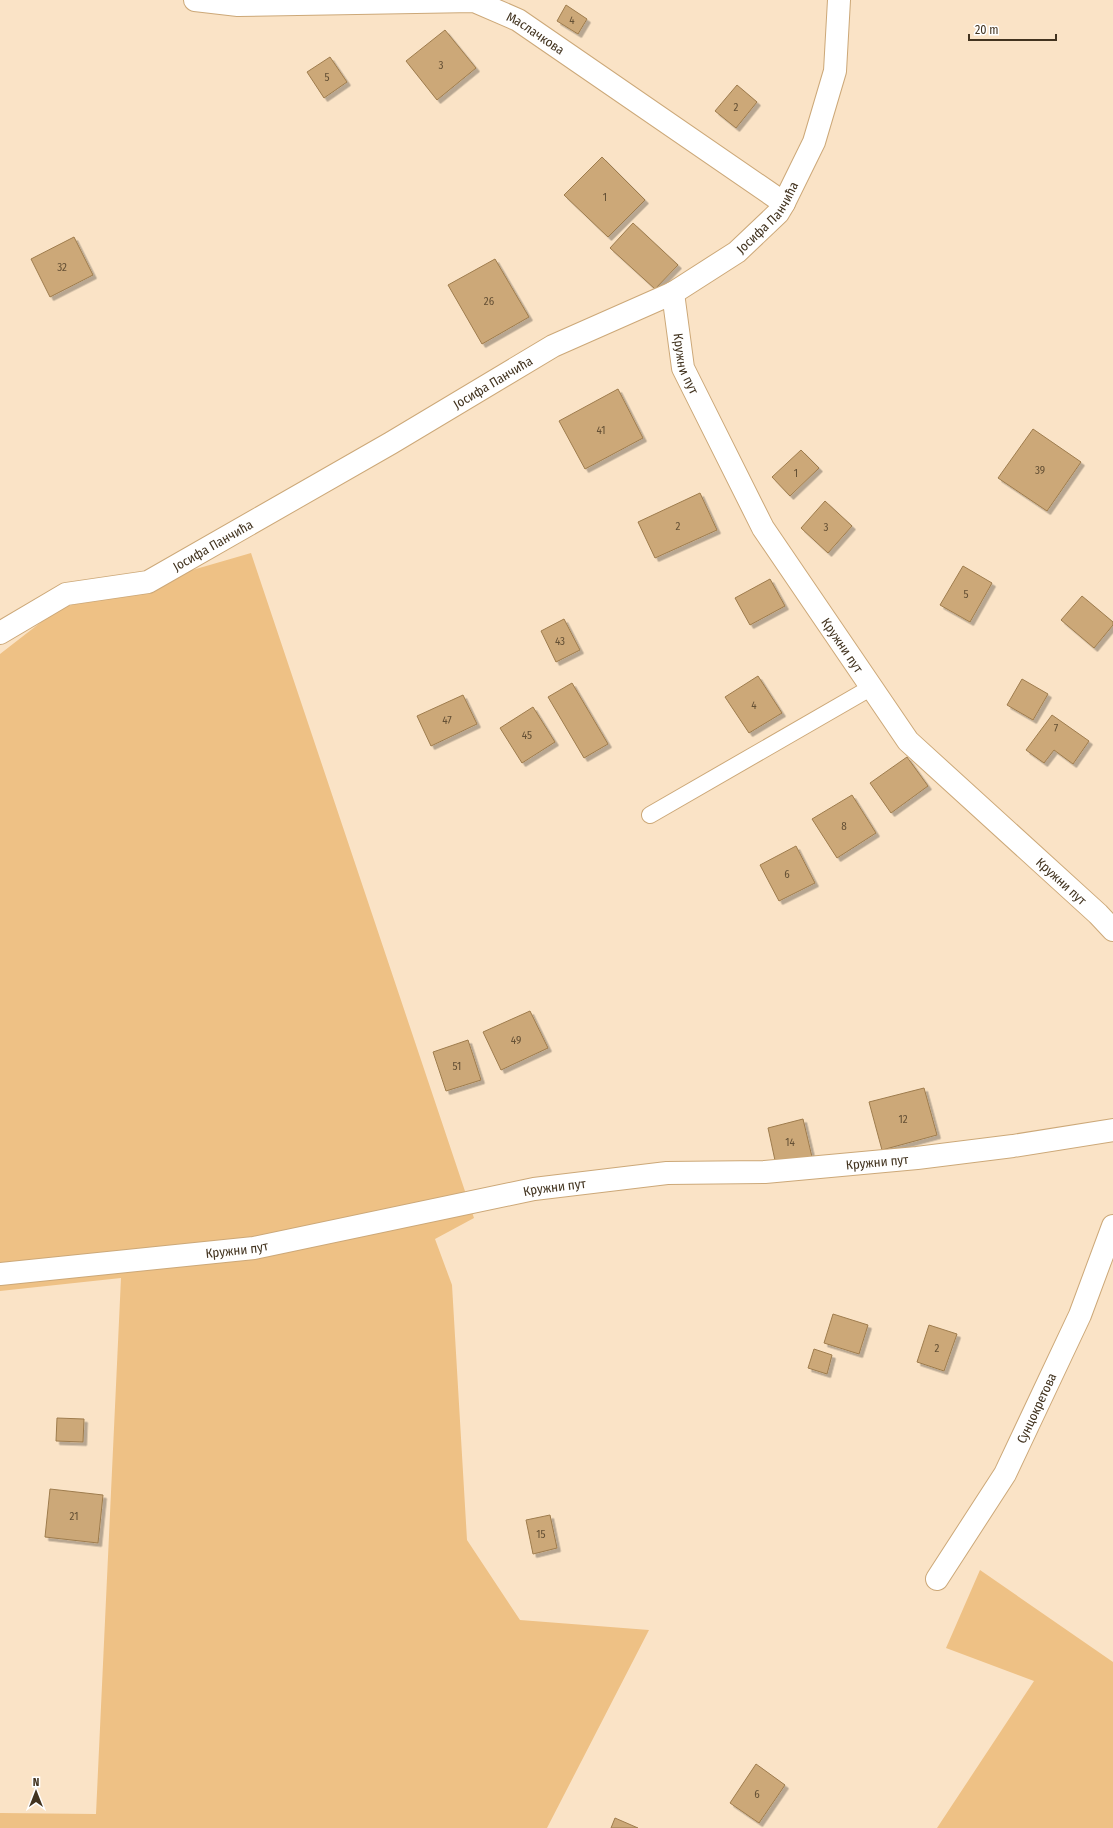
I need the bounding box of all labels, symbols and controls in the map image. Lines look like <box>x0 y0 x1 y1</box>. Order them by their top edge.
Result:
street label: Маслачкова <box>504 9 567 58</box>
house number: 4 <box>569 14 575 27</box>
scale bar <box>969 16 1056 42</box>
text: 20 m <box>975 23 999 37</box>
house number: 3 <box>439 59 444 72</box>
house number: 5 <box>324 71 330 84</box>
house number: 2 <box>734 101 739 114</box>
street label: Јосифа Панчића <box>733 179 801 257</box>
house number: 1 <box>603 191 607 204</box>
house number: 32 <box>57 261 67 274</box>
house number: 26 <box>484 295 495 308</box>
street label: Кружни пут <box>670 332 702 397</box>
street label: Јосифа Панчића <box>451 353 535 412</box>
house number: 41 <box>596 424 606 437</box>
house number: 39 <box>1035 464 1045 477</box>
house number: 1 <box>794 467 798 480</box>
street label: Јосифа Панчића <box>170 517 256 574</box>
house number: 2 <box>676 520 681 533</box>
house number: 3 <box>824 521 829 534</box>
house number: 5 <box>963 588 969 601</box>
street label: Кружни пут <box>818 615 866 676</box>
house number: 43 <box>555 635 565 648</box>
house number: 4 <box>751 699 757 712</box>
house number: 47 <box>442 714 452 727</box>
house number: 7 <box>1054 722 1059 735</box>
house number: 45 <box>522 729 532 742</box>
house number: 8 <box>841 820 847 833</box>
street label: Кружни пут <box>1033 855 1090 908</box>
house number: 6 <box>784 868 790 881</box>
house number: 49 <box>511 1034 521 1047</box>
house number: 51 <box>453 1060 461 1073</box>
house number: 12 <box>898 1113 908 1126</box>
house number: 14 <box>785 1136 795 1149</box>
street label: Кружни пут <box>845 1152 910 1173</box>
street label: Кружни пут <box>522 1176 587 1199</box>
street label: Кружни пут <box>205 1238 270 1261</box>
house number: 2 <box>935 1342 940 1355</box>
street label: Сунцокретова <box>1014 1371 1060 1446</box>
house number: 21 <box>70 1510 78 1523</box>
house number: 15 <box>536 1528 546 1541</box>
north arrow <box>16 1772 56 1812</box>
text: N <box>33 1776 39 1789</box>
house number: 6 <box>754 1788 760 1801</box>

